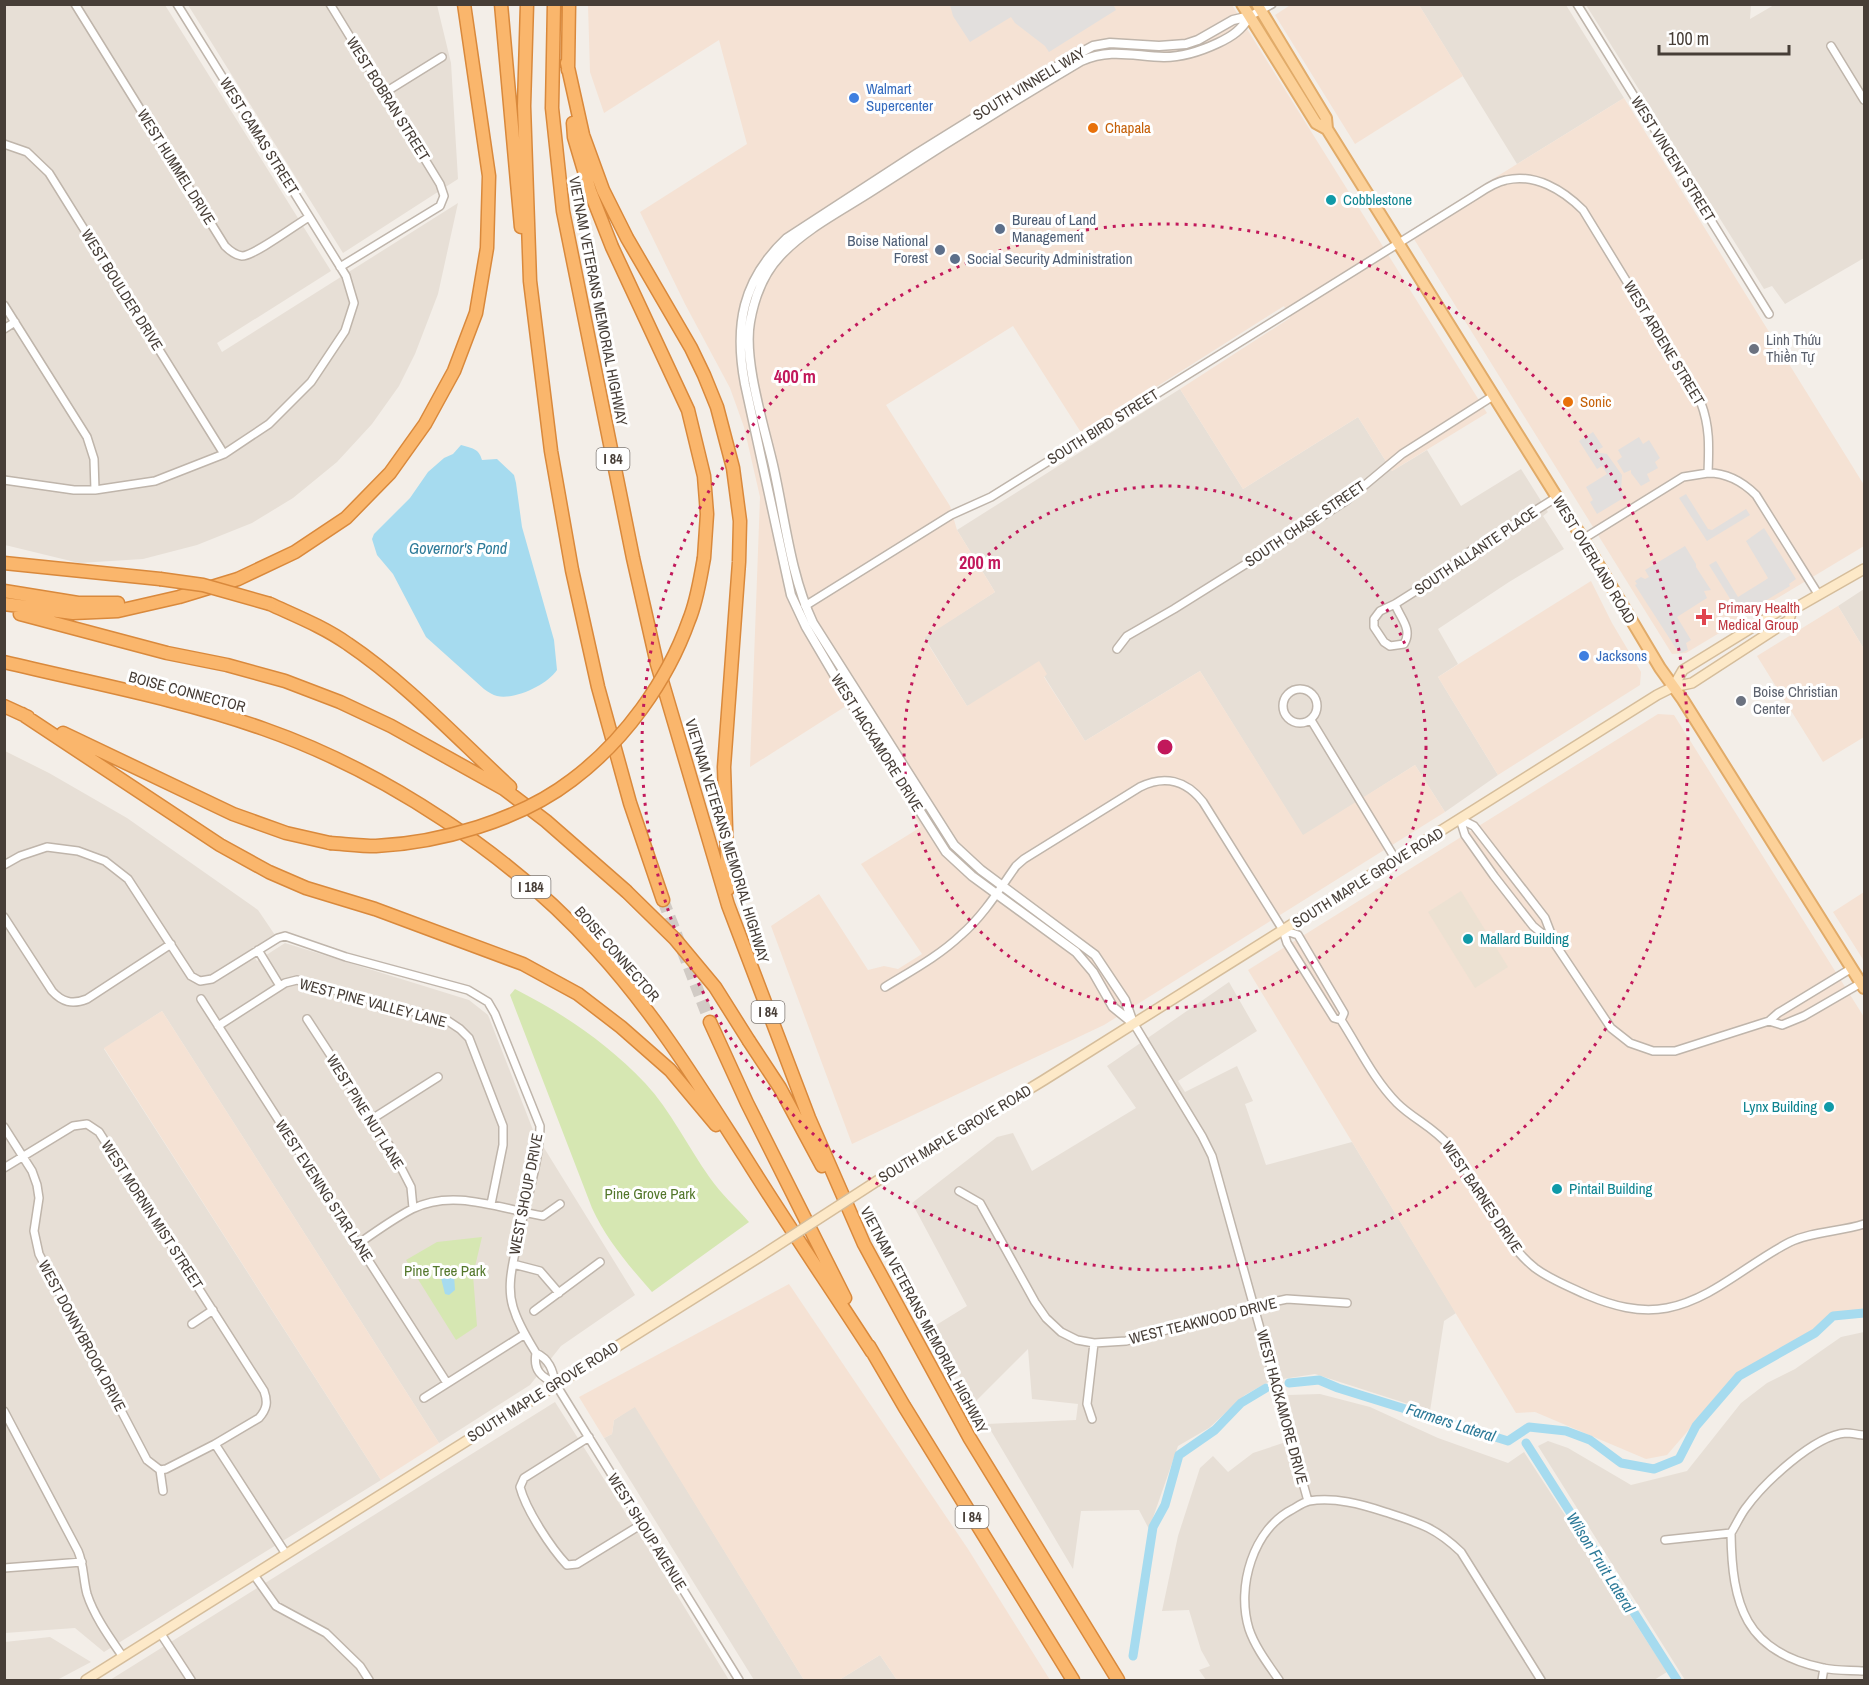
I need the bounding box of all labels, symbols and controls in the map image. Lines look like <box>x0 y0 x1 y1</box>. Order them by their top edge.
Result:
scale bar <box>1659 18 1790 56</box>
text: 100 m <box>1668 26 1709 51</box>
street label: WEST BOBRAN STREET <box>342 33 435 165</box>
street label: SOUTH VINNELL WAY <box>969 41 1089 125</box>
street label: WEST CAMAS STREET <box>215 73 304 199</box>
place label: Walmart Supercenter <box>866 78 933 116</box>
marker: Walmart Supercenter <box>847 91 861 105</box>
street label: WEST VINCENT STREET <box>1626 92 1721 226</box>
street label: WEST HUMMEL DRIVE <box>132 105 220 229</box>
place label: Chapala <box>1105 117 1151 138</box>
marker: Chapala <box>1086 121 1100 135</box>
street label: VIETNAM VETERANS MEMORIAL HIGHWAY <box>564 174 633 428</box>
place label: Cobblestone <box>1343 189 1412 210</box>
marker: Cobblestone <box>1324 193 1338 207</box>
place label: Bureau of Land Management <box>1012 209 1096 247</box>
marker: Bureau of Land Management <box>993 222 1007 236</box>
street label: WEST BOULDER DRIVE <box>77 225 168 354</box>
place label: Boise National Forest <box>847 230 929 268</box>
marker: Boise National Forest <box>933 243 947 257</box>
place label: Social Security Administration <box>967 248 1132 269</box>
marker: Social Security Administration <box>948 252 962 266</box>
street label: WEST ARDENE STREET <box>1619 277 1710 409</box>
place label: Linh Thứu Thiền Tự <box>1766 329 1821 367</box>
marker: Linh Thứu Thiền Tự <box>1747 342 1761 356</box>
text: 400 m <box>774 364 816 389</box>
street label: SOUTH BIRD STREET <box>1043 384 1163 469</box>
place label: Sonic <box>1580 391 1611 412</box>
marker: Sonic <box>1561 395 1575 409</box>
road number: I 84 <box>596 448 630 470</box>
street label: SOUTH CHASE STREET <box>1240 475 1369 572</box>
street label: WEST OVERLAND ROAD <box>1548 492 1641 628</box>
street label: SOUTH ALLANTE PLACE <box>1410 502 1541 600</box>
water label: Governor's Pond <box>409 537 508 559</box>
text: 200 m <box>959 550 1001 575</box>
place label: Primary Health Medical Group <box>1718 597 1800 635</box>
marker: Primary Health Medical Group <box>1695 608 1713 626</box>
place label: Jacksons <box>1596 645 1647 666</box>
marker: Jacksons <box>1577 649 1591 663</box>
street label: BOISE CONNECTOR <box>126 666 248 717</box>
street label: WEST HACKAMORE DRIVE <box>826 670 928 816</box>
place label: Boise Christian Center <box>1753 681 1838 719</box>
marker: Boise Christian Center <box>1734 694 1748 708</box>
street label: VIETNAM VETERANS MEMORIAL HIGHWAY <box>680 716 775 966</box>
centre of rings <box>1155 737 1175 757</box>
street label: SOUTH MAPLE GROVE ROAD <box>1288 822 1448 933</box>
road number: I 184 <box>512 876 550 898</box>
street label: BOISE CONNECTOR <box>570 901 665 1006</box>
place label: Mallard Building <box>1480 928 1569 949</box>
marker: Mallard Building <box>1461 932 1475 946</box>
street label: WEST PINE VALLEY LANE <box>297 973 449 1032</box>
road number: I 84 <box>752 1001 784 1023</box>
street label: WEST PINE NUT LANE <box>322 1050 409 1173</box>
street label: SOUTH MAPLE GROVE ROAD <box>874 1079 1035 1188</box>
place label: Lynx Building <box>1743 1096 1817 1117</box>
marker: Lynx Building <box>1822 1100 1836 1114</box>
street label: WEST EVENING STAR LANE <box>271 1116 378 1266</box>
street label: WEST SHOUP DRIVE <box>503 1131 548 1256</box>
street label: WEST MORNIN MIST STREET <box>96 1136 209 1293</box>
street label: WEST BARNES DRIVE <box>1437 1137 1528 1257</box>
place label: Pintail Building <box>1569 1178 1653 1199</box>
marker: Pintail Building <box>1550 1182 1564 1196</box>
park label: Pine Grove Park <box>605 1183 696 1204</box>
street label: VIETNAM VETERANS MEMORIAL HIGHWAY <box>856 1203 994 1437</box>
street label: WEST DONNYBROOK DRIVE <box>34 1256 131 1415</box>
park label: Pine Tree Park <box>404 1260 487 1281</box>
street label: WEST TEAKWOOD DRIVE <box>1127 1292 1279 1349</box>
street label: WEST HACKAMORE DRIVE <box>1252 1327 1313 1486</box>
street label: SOUTH MAPLE GROVE ROAD <box>463 1336 623 1447</box>
water label: Farmers Lateral <box>1404 1397 1499 1447</box>
street label: WEST SHOUP AVENUE <box>603 1469 692 1594</box>
road number: I 84 <box>956 1506 988 1528</box>
water label: Wilson Fruit Lateral <box>1561 1508 1641 1617</box>

